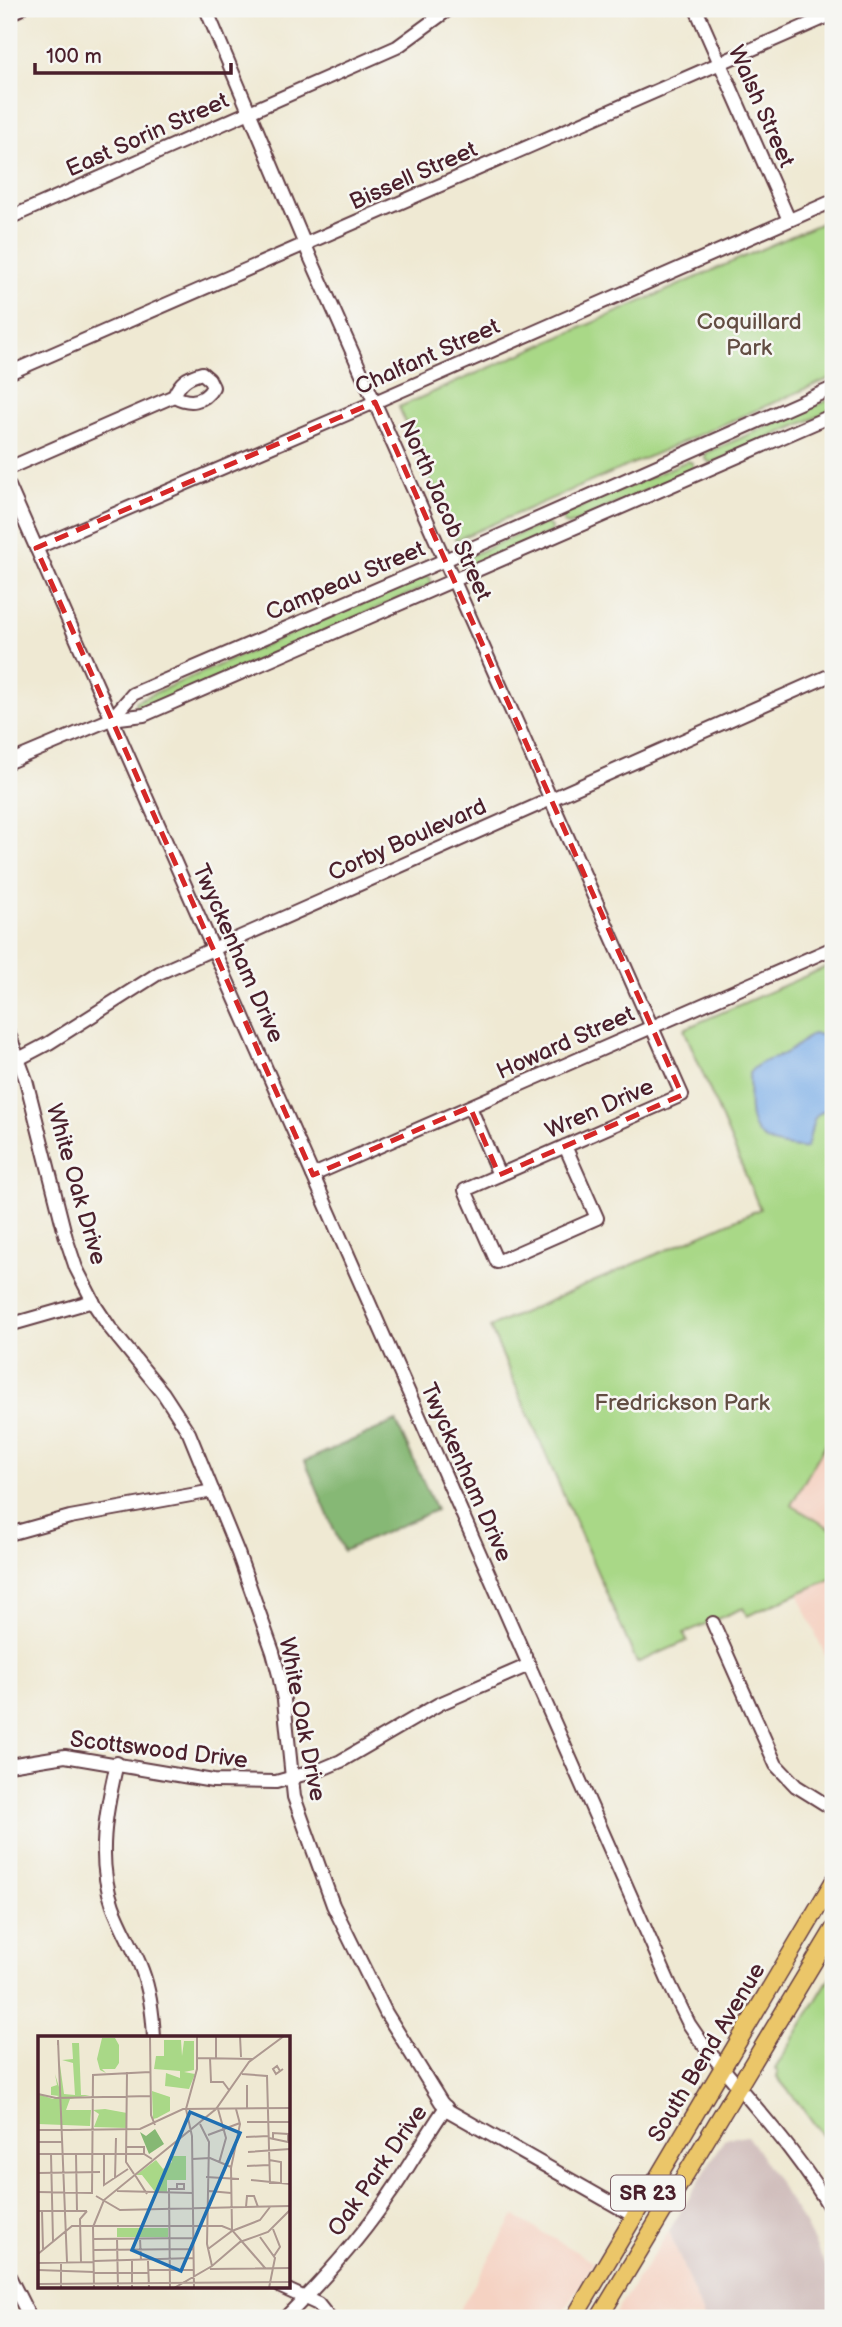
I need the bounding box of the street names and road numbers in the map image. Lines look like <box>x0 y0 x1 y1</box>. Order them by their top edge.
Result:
street label: Walsh Street <box>722 41 800 172</box>
street label: East Sorin Street <box>62 87 233 183</box>
street label: Bissell Street <box>345 135 482 217</box>
street label: Chalfant Street <box>351 313 504 401</box>
street label: North Jacob Street <box>393 415 498 605</box>
street label: Campeau Street <box>262 535 429 627</box>
street label: Corby Boulevard <box>324 793 491 887</box>
street label: Twyckenham Drive <box>186 860 290 1047</box>
street label: Howard Street <box>492 1000 639 1086</box>
street label: Wren Drive <box>541 1073 658 1145</box>
street label: White Oak Drive <box>40 1101 112 1268</box>
street label: Twyckenham Drive <box>414 1379 518 1566</box>
street label: White Oak Drive <box>272 1635 332 1803</box>
street label: Scottswood Drive <box>68 1725 249 1775</box>
street label: South Bend Avenue <box>642 1958 772 2147</box>
street label: Oak Park Drive <box>322 2099 433 2242</box>
road number: SR 23 <box>611 2176 685 2210</box>

